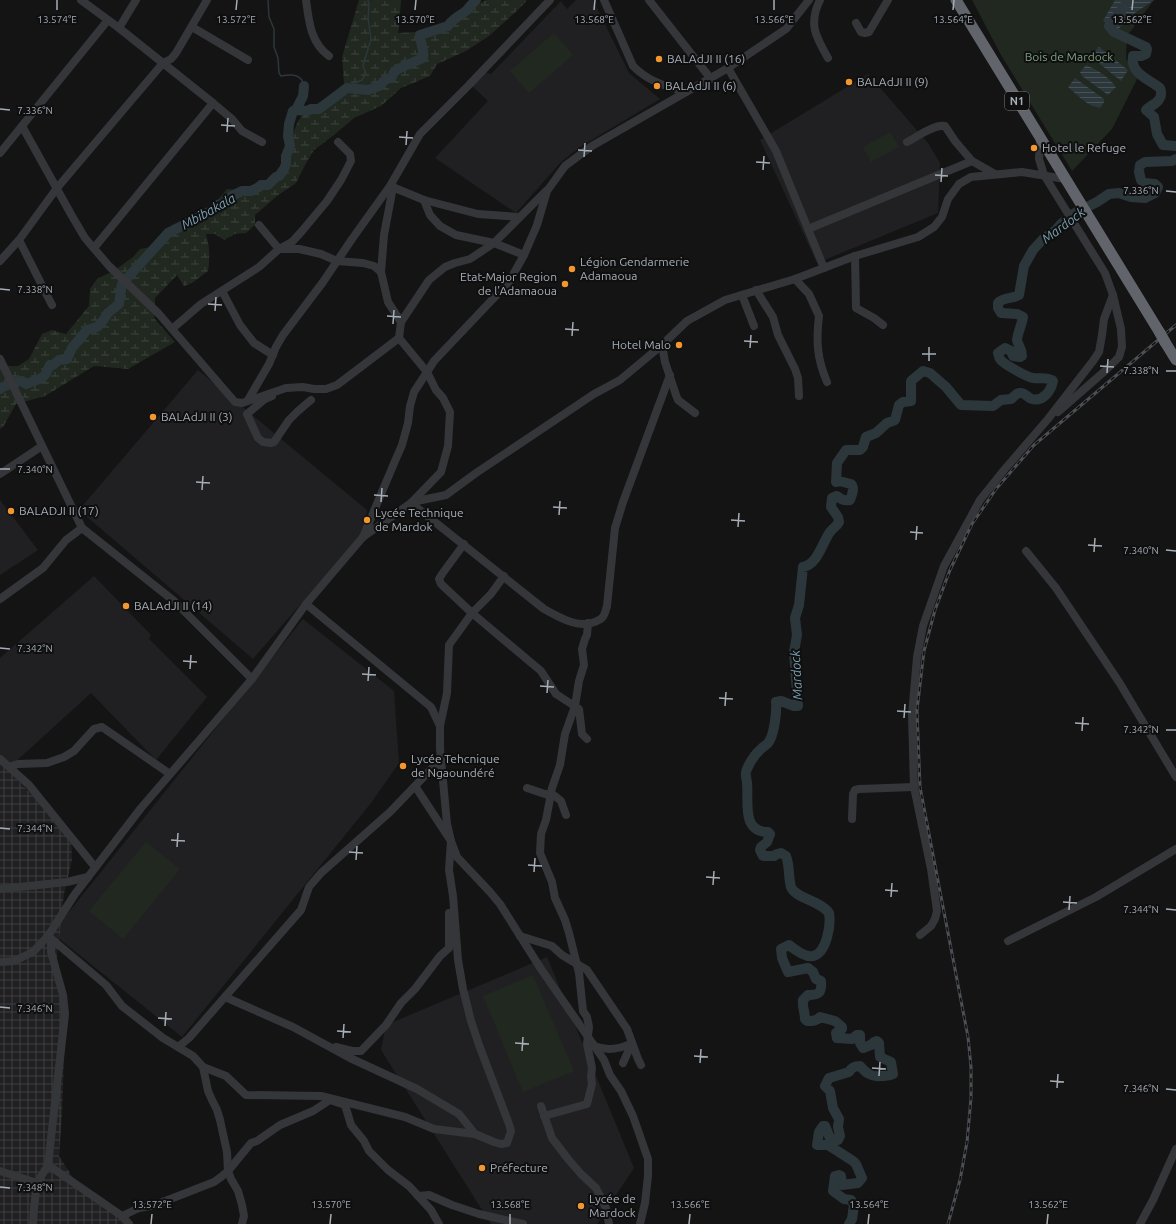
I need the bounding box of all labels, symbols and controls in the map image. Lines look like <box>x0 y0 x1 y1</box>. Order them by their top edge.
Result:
text: 13.574°E <box>37 14 77 25</box>
text: 13.572°E <box>216 14 256 25</box>
text: 13.570°E <box>395 14 435 25</box>
text: 13.568°E <box>574 14 614 25</box>
text: 13.566°E <box>754 14 794 25</box>
text: 13.564°E <box>933 14 973 25</box>
text: 13.562°E <box>1112 14 1152 25</box>
park label: Bois de Mardock <box>1025 50 1113 63</box>
place label: BALAdJI II (16) <box>667 52 745 66</box>
marker: BALAdJI II (16) <box>654 54 664 64</box>
place label: BALAdJI II (9) <box>857 75 929 89</box>
marker: BALAdJI II (9) <box>844 77 854 87</box>
place label: BALAdJI II (6) <box>665 79 737 93</box>
marker: BALAdJI II (6) <box>652 81 662 91</box>
road number: N1 <box>1005 92 1029 110</box>
text: 7.336°N <box>17 105 53 116</box>
place label: Hotel le Refuge <box>1042 141 1126 154</box>
marker: Hotel le Refuge <box>1029 143 1039 153</box>
text: 7.336°N <box>1123 185 1159 196</box>
water label: Mbibakala <box>179 190 237 232</box>
water label: Mardock <box>1039 204 1087 246</box>
place label: Légion Gendarmerie Adamaoua <box>580 255 689 282</box>
marker: Légion Gendarmerie Adamaoua <box>567 264 577 274</box>
place label: Etat-Major Region de l'Adamaoua <box>460 270 557 297</box>
marker: Etat-Major Region de l'Adamaoua <box>560 279 570 289</box>
text: 7.338°N <box>17 284 53 295</box>
place label: Hotel Malo <box>612 338 671 351</box>
marker: Hotel Malo <box>674 340 684 350</box>
text: 7.338°N <box>1123 365 1159 376</box>
place label: BALAdJI II (3) <box>161 410 233 424</box>
marker: BALAdJI II (3) <box>148 412 158 422</box>
text: 7.340°N <box>17 464 53 475</box>
place label: BALADJI II (17) <box>19 504 99 518</box>
marker: BALADJI II (17) <box>6 506 16 516</box>
place label: Lycée Technique de Mardok <box>375 506 464 533</box>
marker: Lycée Technique de Mardok <box>362 515 372 525</box>
text: 7.340°N <box>1123 545 1159 556</box>
place label: BALAdJI II (14) <box>134 599 212 613</box>
marker: BALAdJI II (14) <box>121 601 131 611</box>
text: 7.342°N <box>17 643 53 654</box>
water label: Mardock <box>788 649 804 700</box>
text: 7.342°N <box>1123 724 1159 735</box>
place label: Lycée Tehcnique de Ngaoundéré <box>411 752 500 779</box>
marker: Lycée Tehcnique de Ngaoundéré <box>398 761 408 771</box>
text: 7.344°N <box>17 823 53 834</box>
text: 7.344°N <box>1123 904 1159 915</box>
text: 7.346°N <box>17 1003 53 1014</box>
text: 7.346°N <box>1123 1083 1159 1094</box>
place label: Préfecture <box>490 1161 548 1174</box>
marker: Préfecture <box>477 1163 487 1173</box>
text: 7.348°N <box>17 1182 53 1193</box>
place label: Lycée de Mardock <box>589 1192 636 1219</box>
text: 13.572°E <box>132 1199 172 1210</box>
text: 13.570°E <box>311 1199 351 1210</box>
text: 13.568°E <box>490 1199 530 1210</box>
text: 13.566°E <box>670 1199 710 1210</box>
text: 13.564°E <box>849 1199 889 1210</box>
text: 13.562°E <box>1028 1199 1068 1210</box>
marker: Lycée de Mardock <box>576 1201 586 1211</box>

